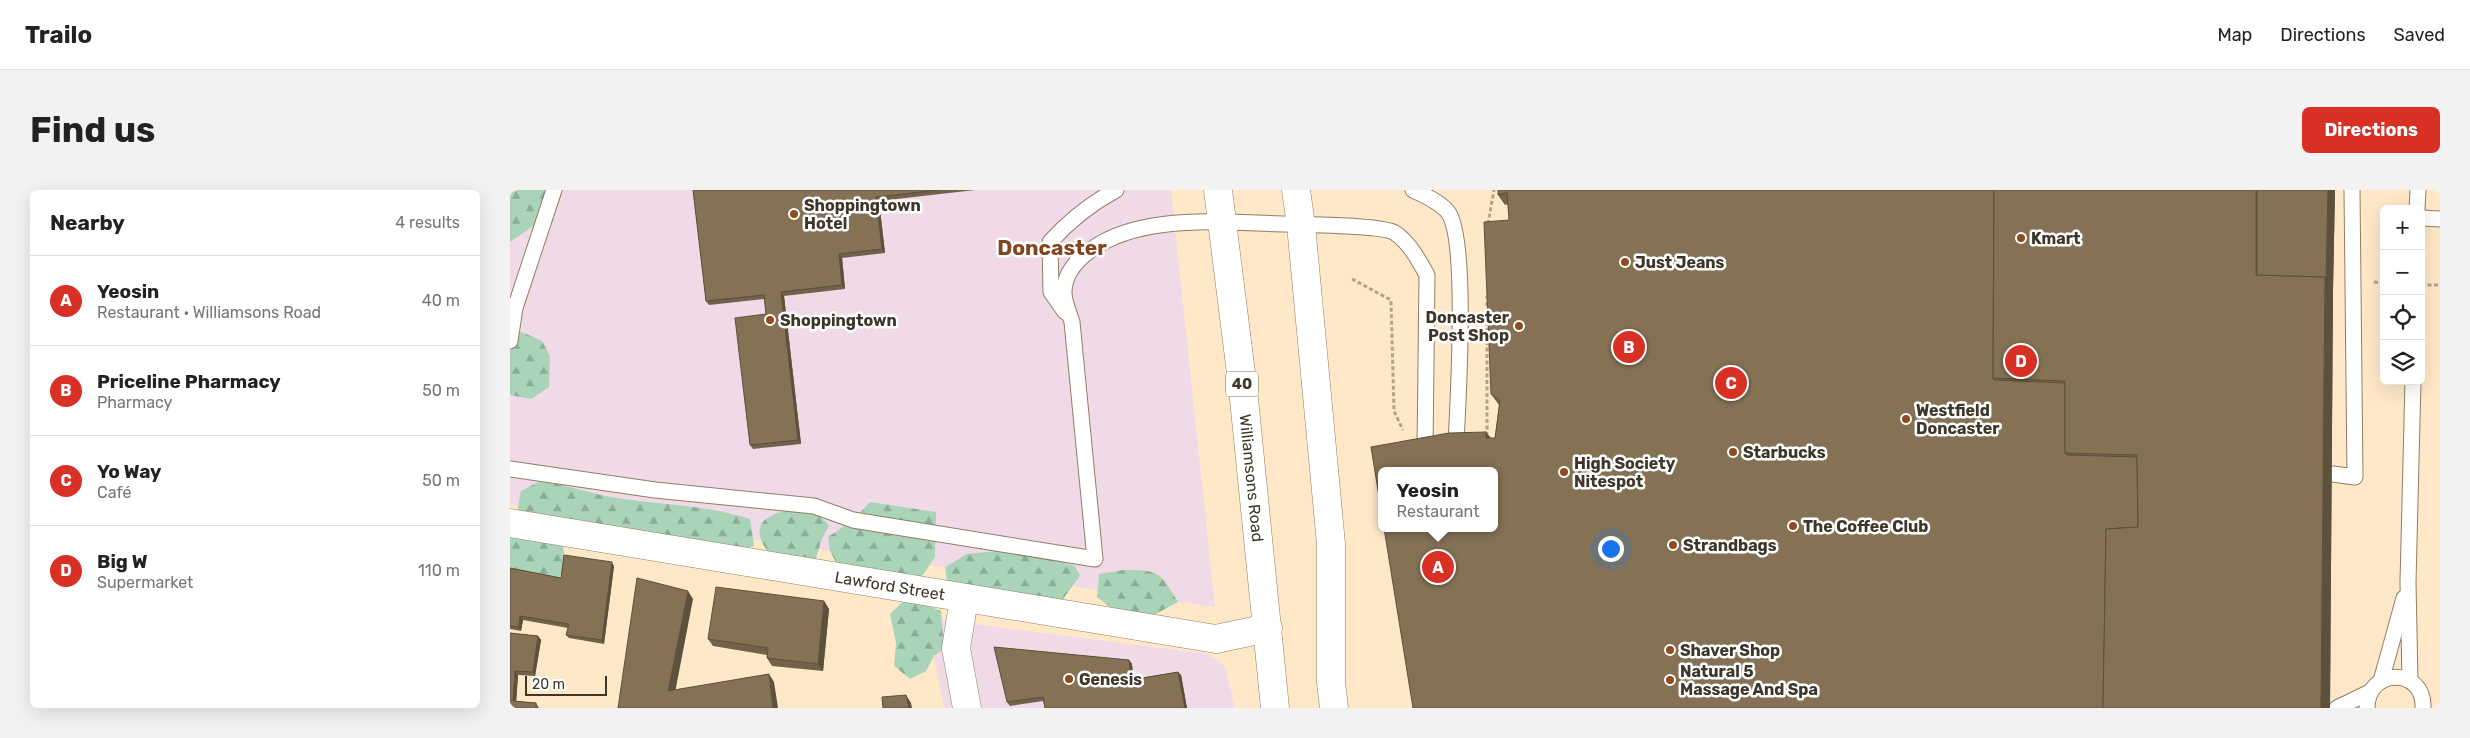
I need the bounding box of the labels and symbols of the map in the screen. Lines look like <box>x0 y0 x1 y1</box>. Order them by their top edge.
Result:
place label: Shoppingtown Hotel <box>804 196 921 233</box>
marker: Shoppingtown Hotel <box>788 208 800 220</box>
place label: Kmart <box>2031 229 2081 248</box>
marker: Kmart <box>2015 232 2027 244</box>
district label: Doncaster <box>997 235 1107 260</box>
place label: Just Jeans <box>1635 253 1725 272</box>
marker: Just Jeans <box>1619 256 1631 268</box>
place label: Doncaster Post Shop <box>1426 308 1510 345</box>
place label: Shoppingtown <box>780 311 897 330</box>
marker: Shoppingtown <box>764 314 776 326</box>
marker: Doncaster Post Shop <box>1513 320 1525 332</box>
pin: B <box>1613 328 1645 366</box>
pin: D <box>2005 342 2037 380</box>
pin: C <box>1715 364 1747 402</box>
road number: 40 <box>1226 372 1258 396</box>
place label: Westfield Doncaster <box>1916 401 2000 438</box>
street label: Williamsons Road <box>1236 413 1268 543</box>
marker: Westfield Doncaster <box>1900 413 1912 425</box>
place label: Starbucks <box>1743 443 1826 462</box>
marker: Starbucks <box>1727 446 1739 458</box>
place label: High Society Nitespot <box>1574 454 1676 491</box>
marker: High Society Nitespot <box>1558 466 1570 478</box>
place label: The Coffee Club <box>1803 517 1928 536</box>
marker: The Coffee Club <box>1787 520 1799 532</box>
your location <box>1598 536 1624 562</box>
place label: Strandbags <box>1683 536 1777 555</box>
marker: Strandbags <box>1667 539 1679 551</box>
pin: A <box>1422 548 1454 586</box>
street label: Lawford Street <box>833 567 946 604</box>
place label: Shaver Shop <box>1680 641 1780 660</box>
marker: Shaver Shop <box>1664 644 1676 656</box>
place label: Natural 5 Massage And Spa <box>1680 662 1818 699</box>
place label: Genesis <box>1079 670 1142 689</box>
scale bar <box>525 673 608 696</box>
marker: Genesis <box>1063 673 1075 685</box>
marker: Natural 5 Massage And Spa <box>1664 674 1676 686</box>

